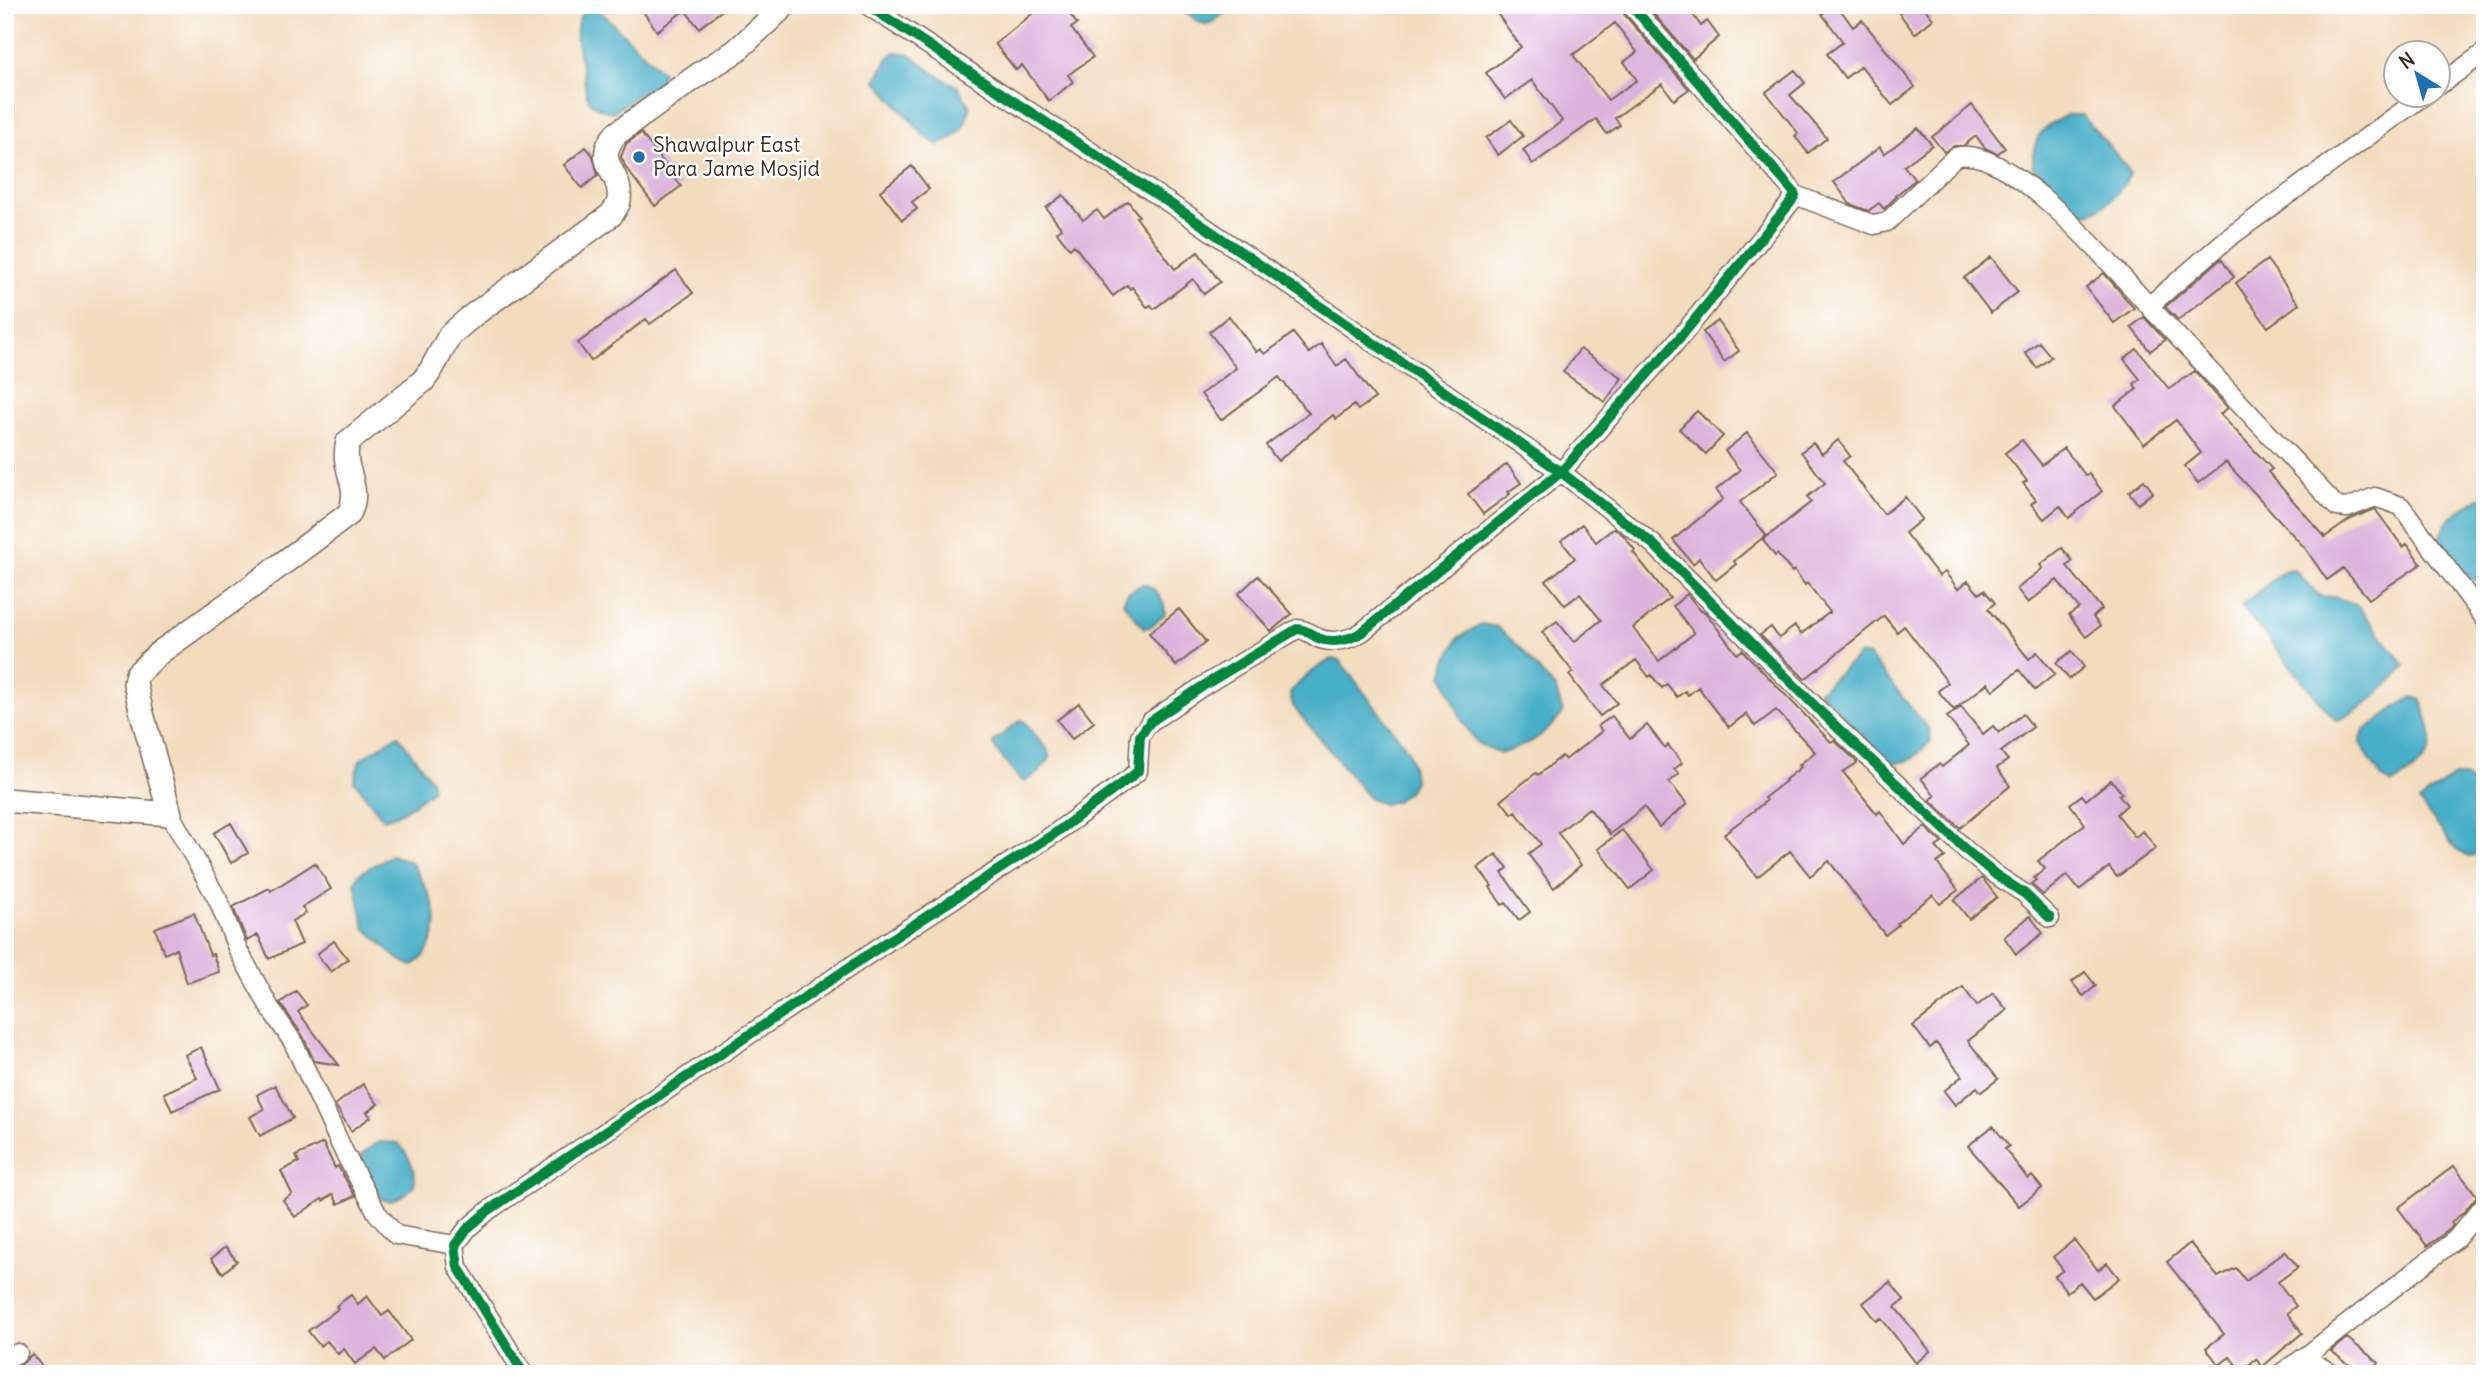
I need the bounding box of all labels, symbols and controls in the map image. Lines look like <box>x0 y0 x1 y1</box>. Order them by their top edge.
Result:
north arrow <box>2382 38 2452 108</box>
text: N <box>2394 47 2419 74</box>
place label: Shawalpur East Para Jame Mosjid <box>653 131 820 182</box>
marker: Shawalpur East Para Jame Mosjid <box>631 149 647 165</box>

